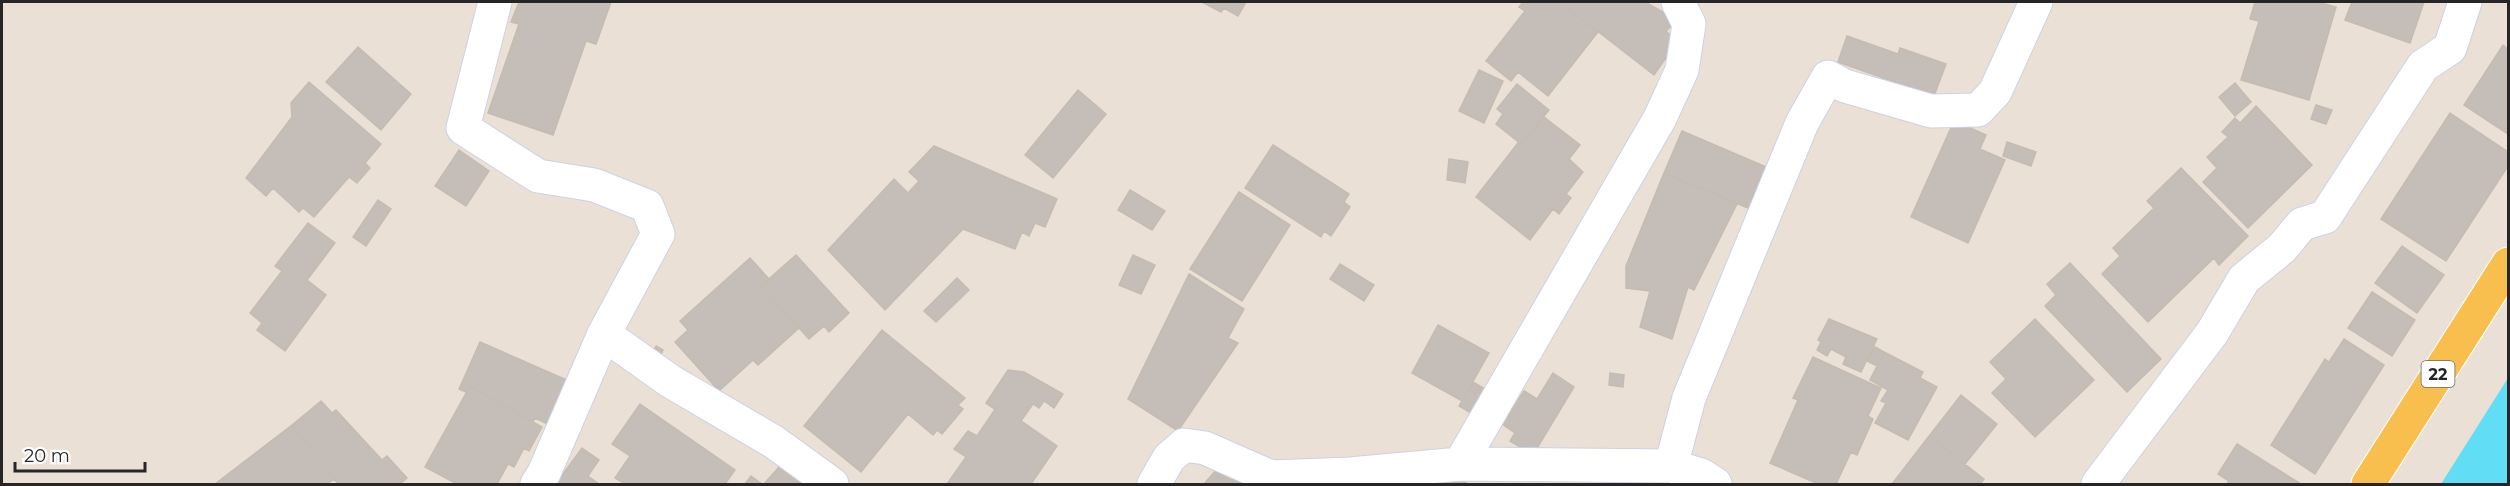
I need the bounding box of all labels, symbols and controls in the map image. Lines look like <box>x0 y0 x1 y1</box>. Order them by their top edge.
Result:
road number: 22 <box>2422 361 2454 387</box>
scale bar <box>15 435 146 473</box>
text: 20 m <box>24 445 70 467</box>

